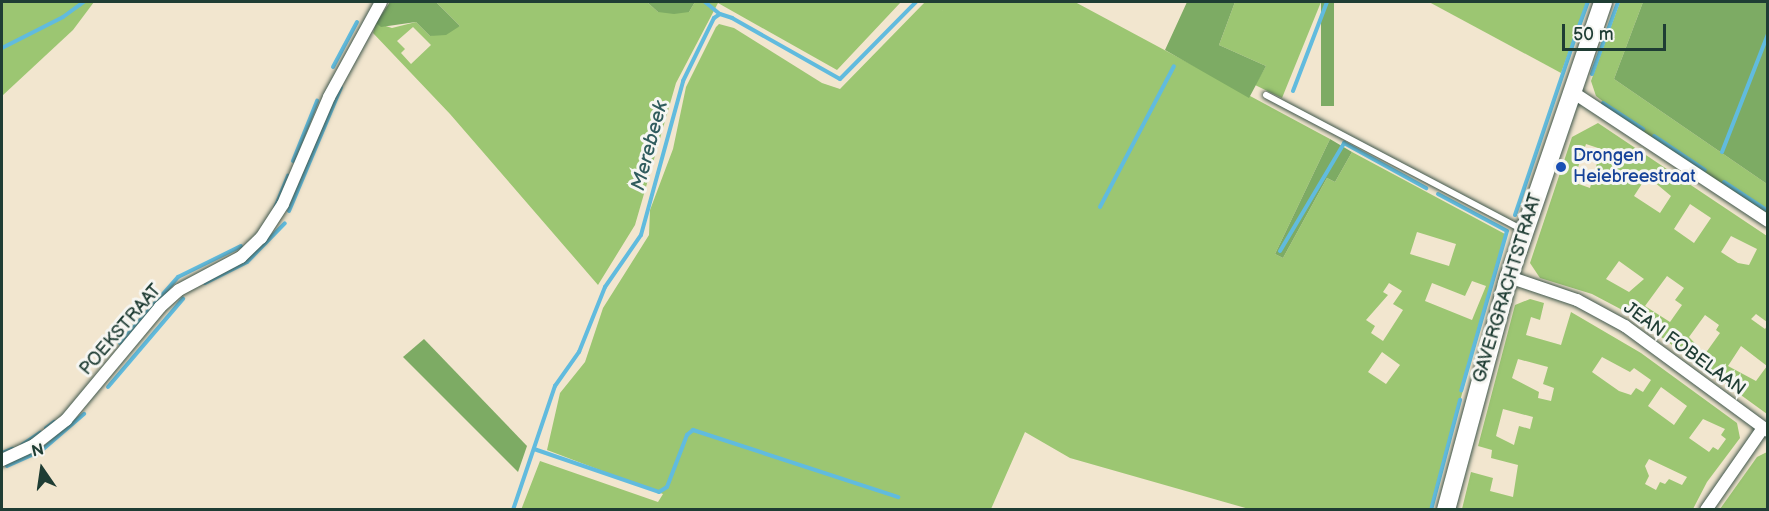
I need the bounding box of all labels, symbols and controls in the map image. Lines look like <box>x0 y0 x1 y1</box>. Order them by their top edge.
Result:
scale bar <box>1565 12 1668 50</box>
text: 50 m <box>1573 24 1614 45</box>
water label: Merebeek <box>627 99 673 193</box>
place label: Drongen Heiebreestraat <box>1573 146 1696 188</box>
marker: Drongen Heiebreestraat <box>1554 160 1568 174</box>
street label: GAVERGRACHTSTRAAT <box>1469 191 1547 385</box>
street label: POEKSTRAAT <box>76 280 166 380</box>
street label: JEAN FOBELAAN <box>1619 298 1749 400</box>
north arrow <box>12 439 72 499</box>
text: N <box>30 440 46 462</box>

